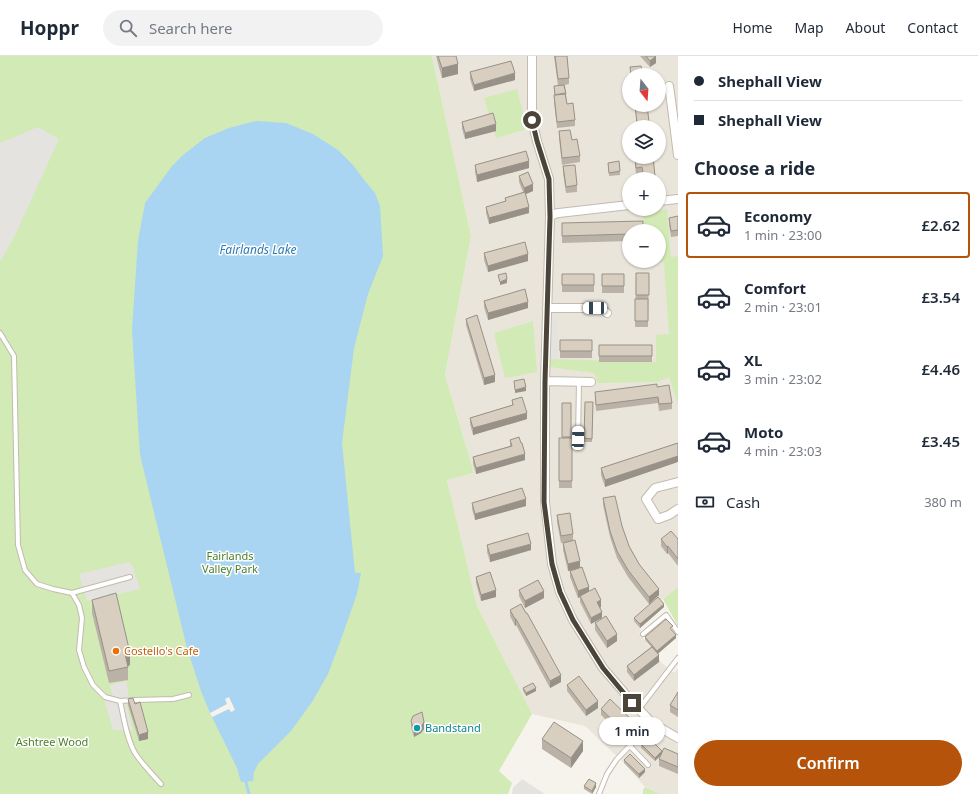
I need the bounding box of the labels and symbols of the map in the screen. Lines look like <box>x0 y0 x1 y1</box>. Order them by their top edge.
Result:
north arrow <box>622 68 666 112</box>
route start <box>523 111 541 129</box>
water label: Fairlands Lake <box>220 241 296 258</box>
car <box>583 302 607 314</box>
car <box>572 426 584 450</box>
park label: Fairlands Valley Park <box>202 548 258 576</box>
place label: Costello's Cafe <box>124 643 199 658</box>
marker: Costello's Cafe <box>111 646 121 656</box>
route end <box>623 694 641 712</box>
callout: 1 min <box>599 717 665 745</box>
place label: Bandstand <box>425 720 481 735</box>
marker: Bandstand <box>412 723 422 733</box>
park label: Ashtree Wood <box>16 734 88 749</box>

